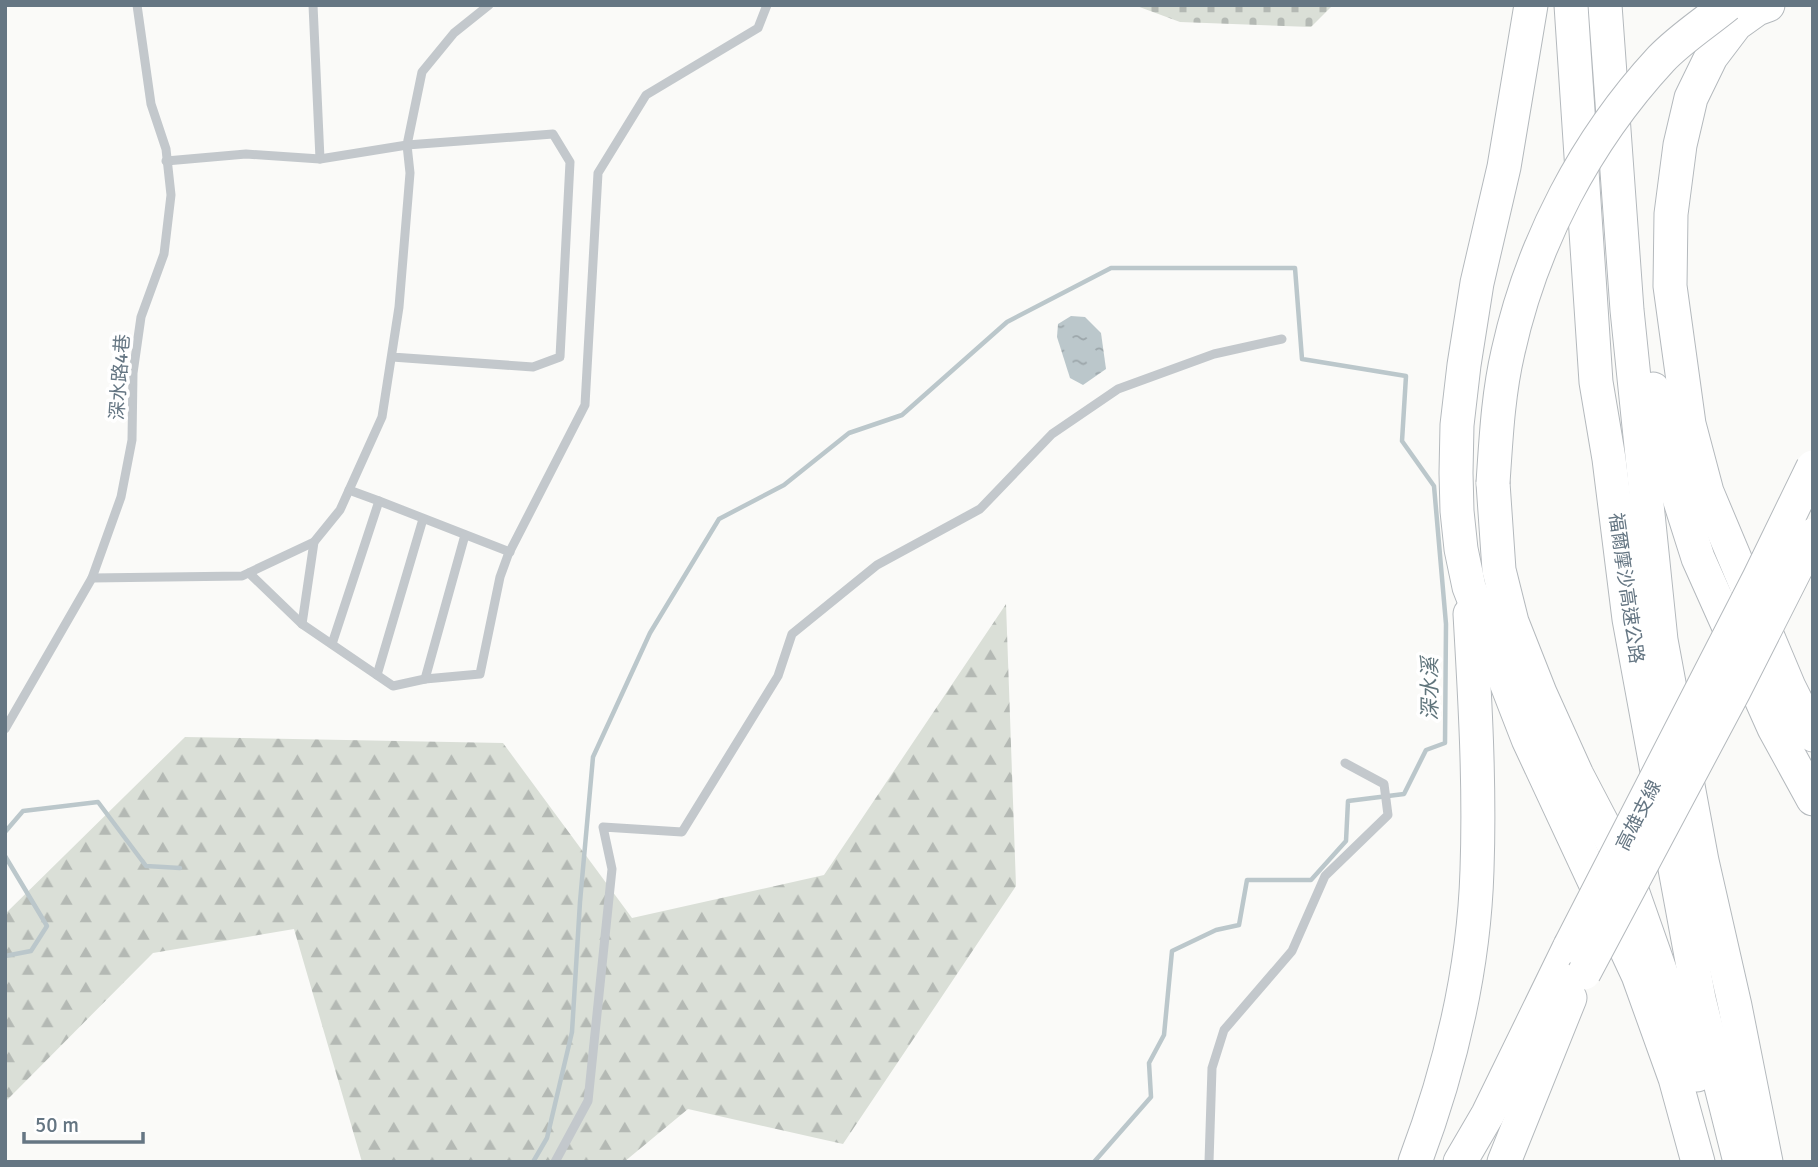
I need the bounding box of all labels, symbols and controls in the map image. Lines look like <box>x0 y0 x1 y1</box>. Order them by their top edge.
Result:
street label: 深水路4巷 <box>105 333 135 421</box>
street label: 福爾摩沙高速公路 <box>1604 511 1648 665</box>
water label: 深水溪 <box>1417 655 1443 721</box>
street label: 高雄支線 <box>1611 776 1667 855</box>
scale bar <box>24 1100 144 1144</box>
text: 50 m <box>35 1112 79 1138</box>

